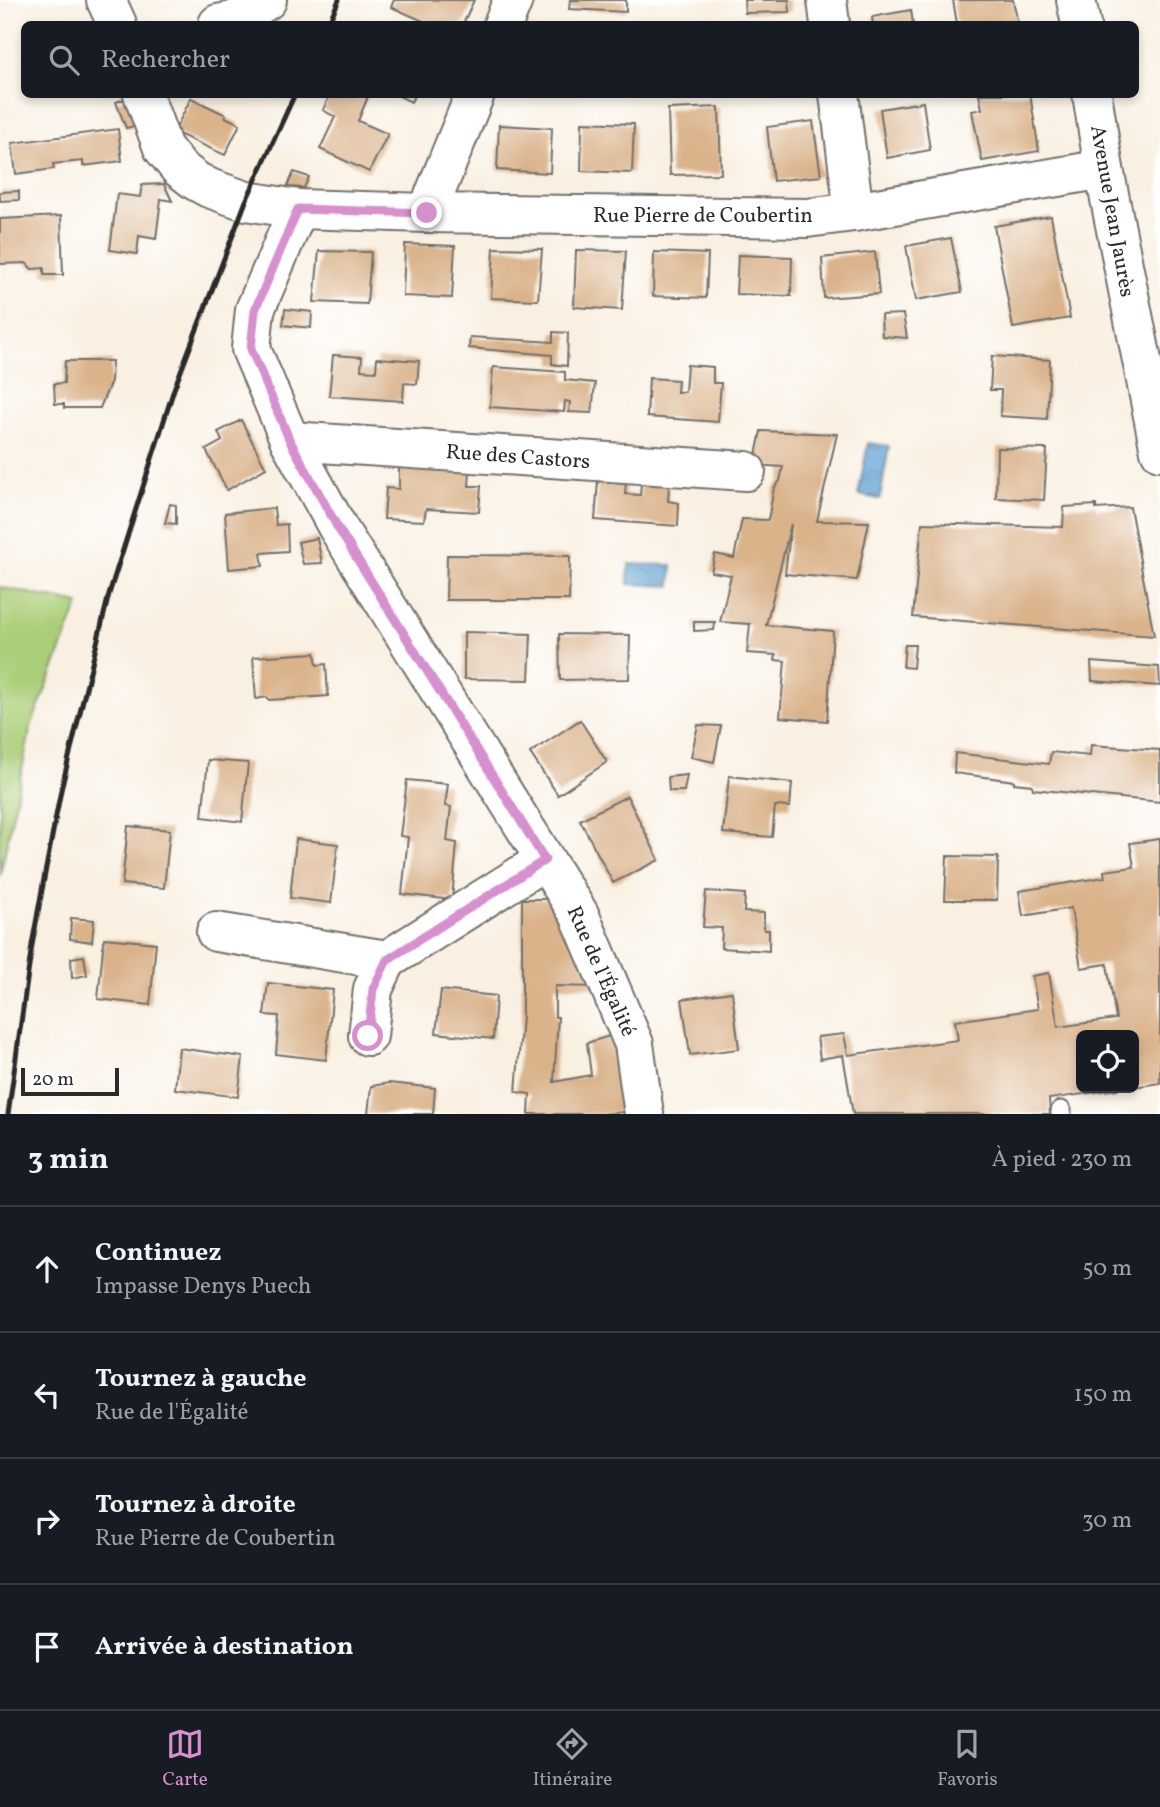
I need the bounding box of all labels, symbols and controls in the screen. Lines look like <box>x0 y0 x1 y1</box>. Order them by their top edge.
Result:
search box <box>21 21 1139 98</box>
icon: search <box>45 41 83 79</box>
text: Rechercher <box>101 42 230 78</box>
street label: Avenue Jean Jaurès <box>1082 123 1141 299</box>
route end <box>411 197 442 228</box>
street label: Rue Pierre de Coubertin <box>593 202 813 231</box>
street label: Rue des Castors <box>445 438 591 477</box>
street label: Rue de l'Égalité <box>559 902 642 1042</box>
route start <box>352 1020 383 1051</box>
map controls <box>1076 1030 1139 1093</box>
button: locate <box>1076 1030 1139 1093</box>
scale bar <box>21 1065 119 1097</box>
text: 20 m <box>32 1067 74 1093</box>
text: 3 min <box>28 1139 109 1181</box>
text: À pied · 230 m <box>992 1144 1132 1176</box>
text: Continuez <box>95 1235 221 1271</box>
icon: ahead <box>28 1250 66 1288</box>
text: 50 m <box>1083 1253 1132 1285</box>
text: Impasse Denys Puech <box>95 1271 311 1303</box>
text: Tournez à gauche <box>95 1361 307 1397</box>
icon: left <box>28 1376 66 1414</box>
text: 150 m <box>1074 1379 1132 1411</box>
text: Rue de l'Égalité <box>95 1397 248 1429</box>
text: Tournez à droite <box>95 1487 296 1523</box>
icon: right <box>28 1502 66 1540</box>
text: 30 m <box>1082 1505 1132 1537</box>
text: Rue Pierre de Coubertin <box>95 1523 336 1555</box>
icon: arrive <box>28 1628 66 1666</box>
text: Arrivée à destination <box>95 1629 354 1665</box>
tab: Carte <box>162 1725 208 1793</box>
tab: Itinéraire <box>533 1725 612 1793</box>
tab: Favoris <box>937 1725 998 1793</box>

